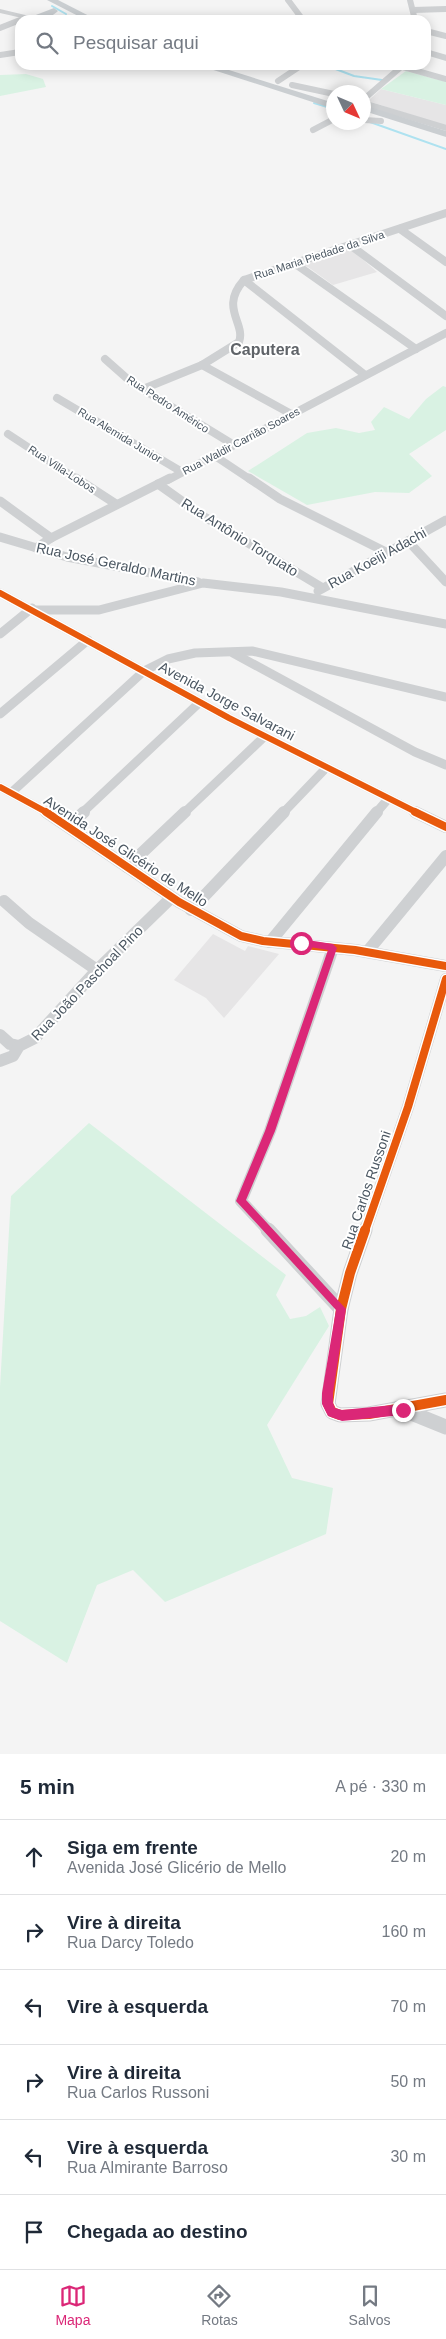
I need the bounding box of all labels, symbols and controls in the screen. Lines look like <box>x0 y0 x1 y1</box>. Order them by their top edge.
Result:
search box <box>15 15 431 70</box>
icon: search <box>33 29 61 57</box>
text: Pesquisar aqui <box>73 32 199 53</box>
north arrow <box>326 85 371 130</box>
street label: Rua Maria Piedade da Silva <box>252 228 387 282</box>
district label: Caputera <box>230 341 300 358</box>
street label: Rua Pedro Américo <box>125 373 211 435</box>
street label: Rua Alemida Junior <box>76 405 164 465</box>
street label: Rua Waldir Carrião Soares <box>180 405 302 477</box>
street label: Rua Villa-Lobos <box>26 443 98 495</box>
street label: Rua Antônio Torquato <box>179 495 301 580</box>
street label: Rua Koeiji Adachi <box>325 524 429 592</box>
street label: Rua José Geraldo Martins <box>35 539 197 589</box>
street label: Avenida Jorge Salvarani <box>156 658 298 744</box>
street label: Avenida José Glicério de Mello <box>41 792 211 910</box>
street label: Rua João Paschoal Pino <box>28 922 146 1044</box>
route start <box>290 932 313 955</box>
street label: Rua Carlos Russoni <box>338 1129 394 1251</box>
route end <box>392 1399 415 1422</box>
text: 5 min <box>20 1775 75 1798</box>
text: A pé · 330 m <box>335 1778 426 1795</box>
text: Siga em frente <box>67 1837 198 1858</box>
icon: ahead <box>20 1843 48 1871</box>
text: 20 m <box>390 1848 426 1865</box>
text: Avenida José Glicério de Mello <box>67 1859 286 1876</box>
text: Vire à direita <box>67 1912 181 1933</box>
icon: right <box>20 1918 48 1946</box>
text: 160 m <box>382 1923 426 1940</box>
text: Rua Darcy Toledo <box>67 1934 194 1951</box>
icon: left <box>20 1993 48 2021</box>
text: Vire à esquerda <box>67 1996 208 2017</box>
text: 70 m <box>390 1998 426 2015</box>
text: Vire à direita <box>67 2062 181 2083</box>
icon: right <box>20 2068 48 2096</box>
text: 50 m <box>390 2073 426 2090</box>
text: Rua Carlos Russoni <box>67 2084 209 2101</box>
text: Vire à esquerda <box>67 2137 208 2158</box>
icon: left <box>20 2143 48 2171</box>
text: 30 m <box>390 2148 426 2165</box>
text: Rua Almirante Barroso <box>67 2159 228 2176</box>
icon: arrive <box>20 2218 48 2246</box>
text: Chegada ao destino <box>67 2221 248 2242</box>
tab: Mapa <box>55 2282 90 2328</box>
tab: Rotas <box>201 2282 238 2328</box>
tab: Salvos <box>349 2282 391 2328</box>

